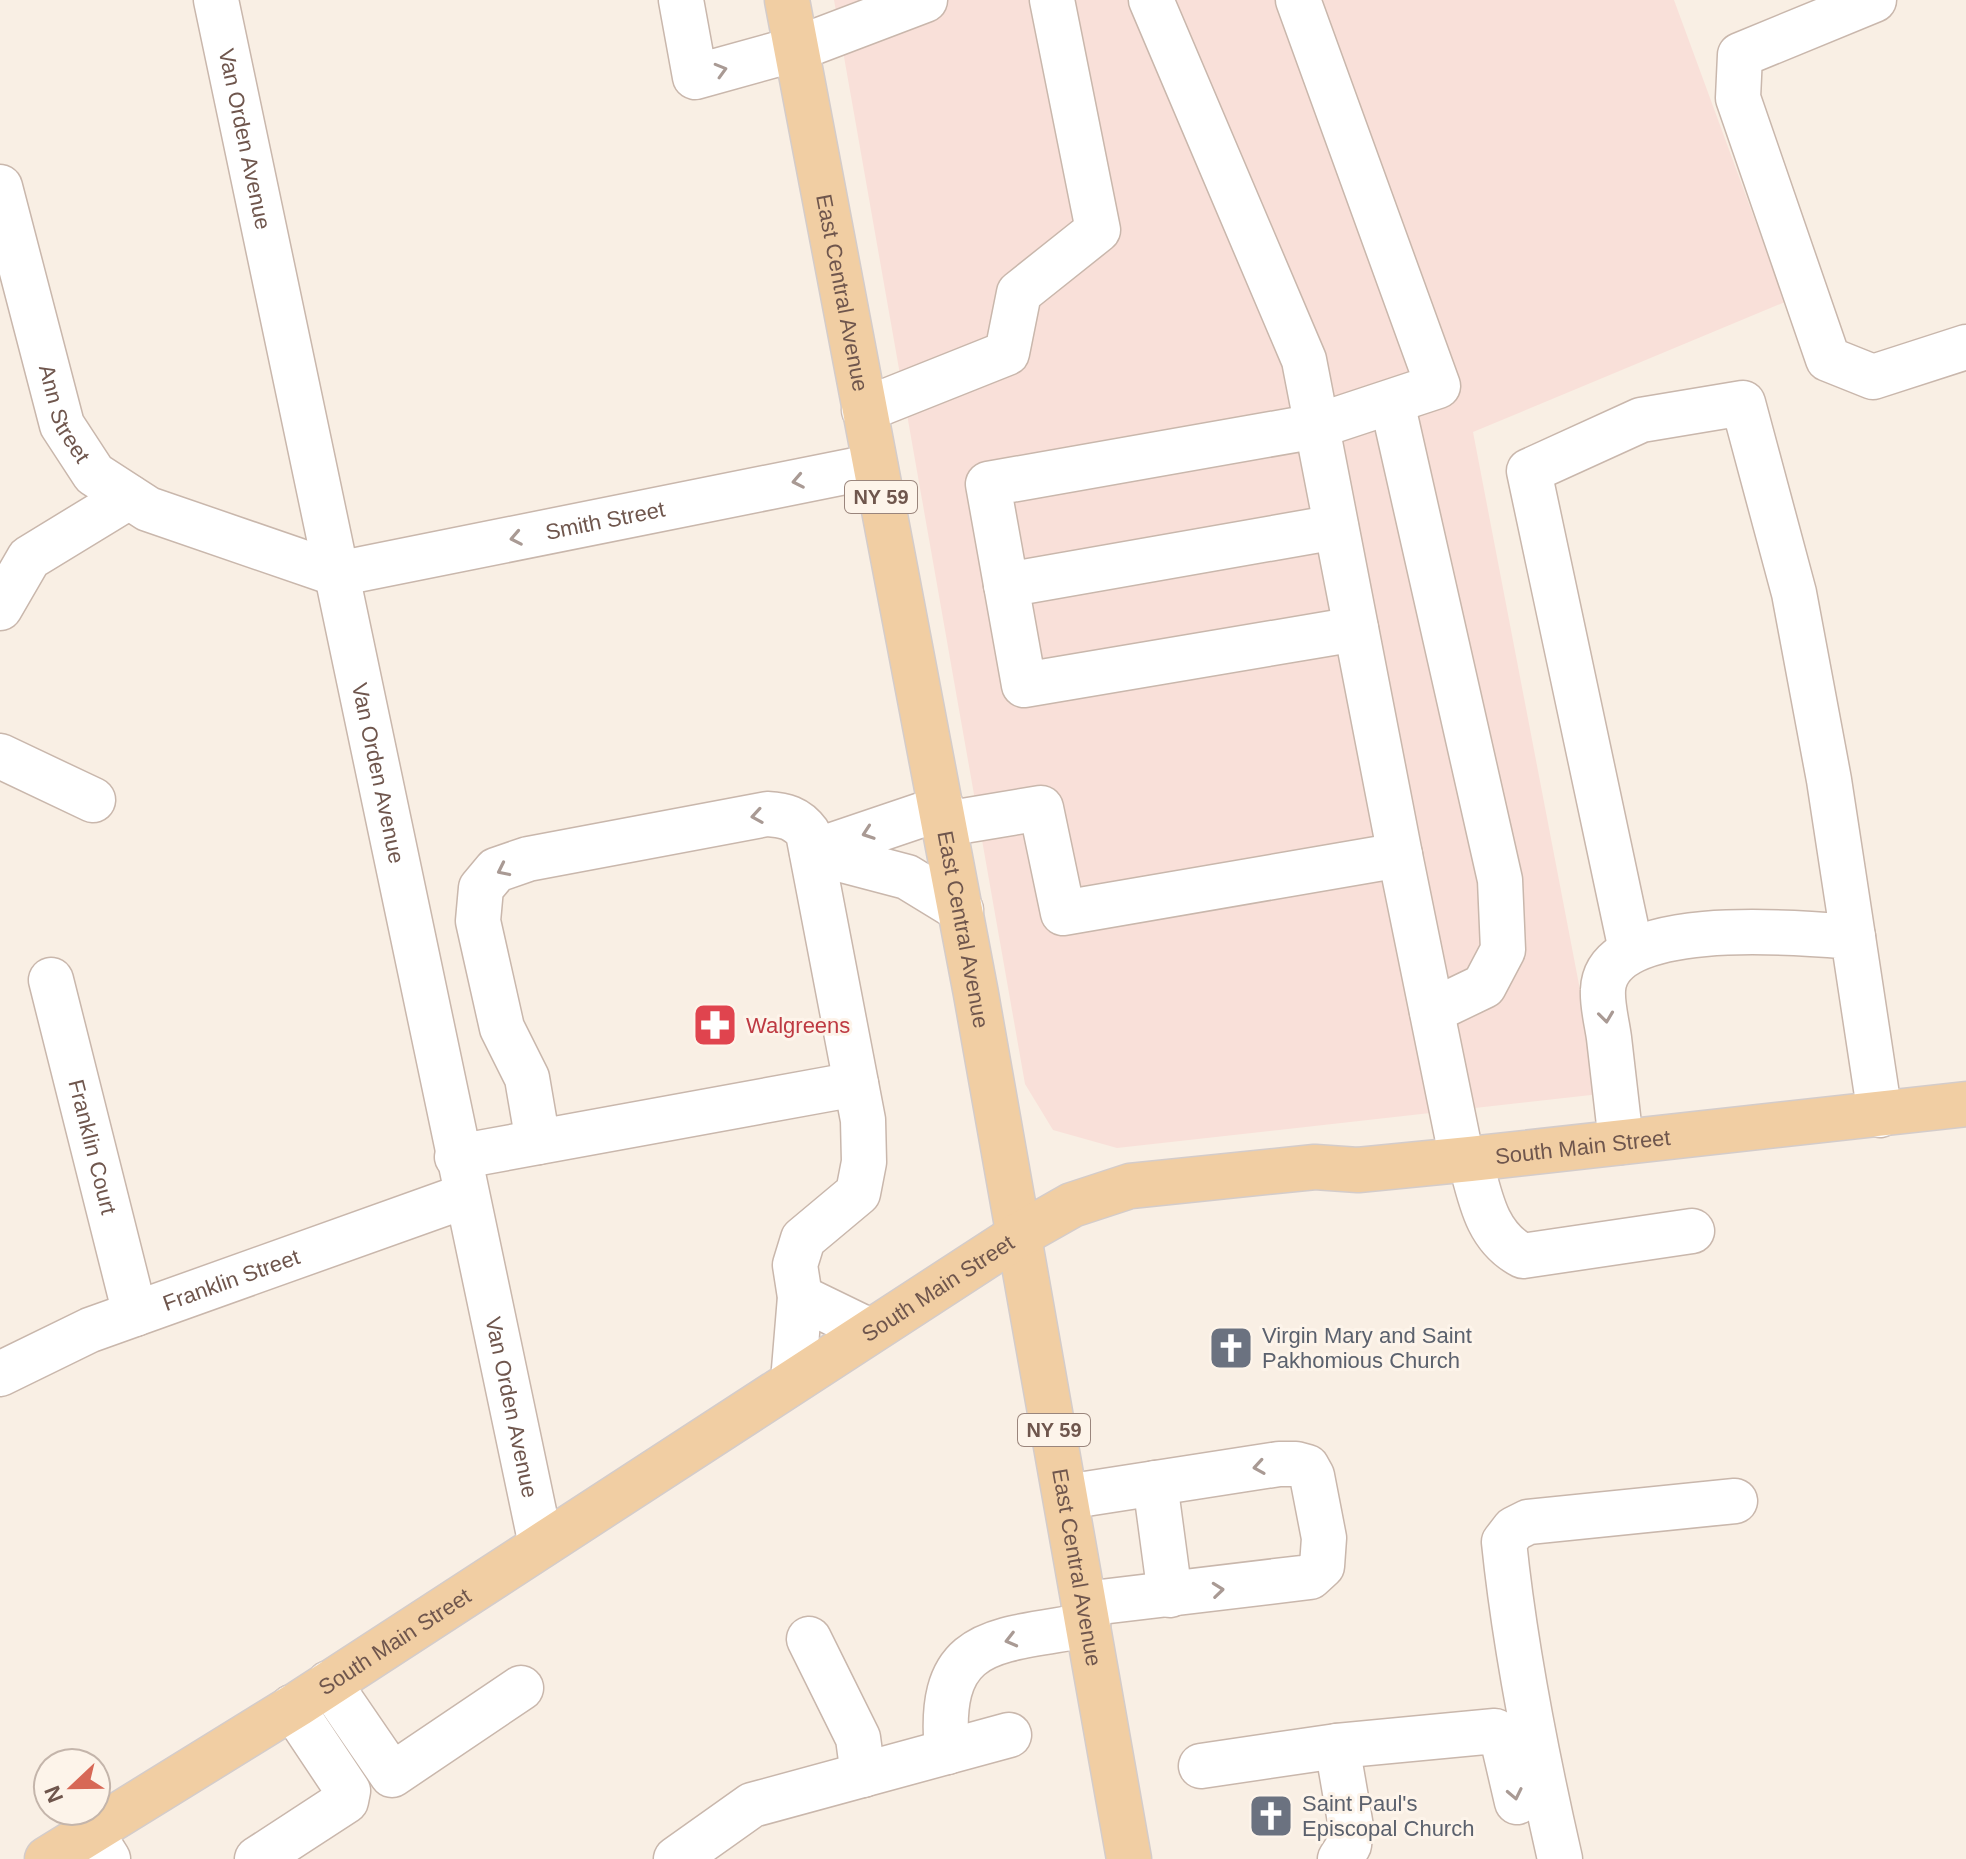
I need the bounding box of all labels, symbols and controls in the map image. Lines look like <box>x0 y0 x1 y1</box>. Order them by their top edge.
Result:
street label: Van Orden Avenue <box>214 46 276 232</box>
one-way arrow <box>714 62 728 79</box>
street label: East Central Avenue <box>812 192 874 394</box>
street label: Ann Street <box>34 362 95 467</box>
one-way arrow <box>792 472 805 489</box>
road number: NY 59 <box>845 481 917 513</box>
street label: Smith Street <box>543 496 667 544</box>
one-way arrow <box>510 529 523 546</box>
street label: Van Orden Avenue <box>347 680 410 866</box>
one-way arrow <box>750 807 764 824</box>
one-way arrow <box>862 824 876 840</box>
street label: East Central Avenue <box>933 829 994 1030</box>
one-way arrow <box>497 860 512 876</box>
pharmacy icon: Walgreens <box>691 1001 739 1049</box>
one-way arrow <box>1597 1010 1614 1024</box>
place label: Walgreens <box>746 1013 850 1038</box>
street label: Franklin Court <box>64 1077 122 1217</box>
street label: South Main Street <box>1494 1124 1672 1169</box>
street label: South Main Street <box>857 1229 1018 1346</box>
street label: Franklin Street <box>159 1244 303 1315</box>
street label: Van Orden Avenue <box>481 1315 543 1500</box>
place label: Virgin Mary and Saint Pakhomious Church <box>1262 1323 1472 1373</box>
church icon: Virgin Mary and Saint Pakhomious Church <box>1207 1324 1255 1372</box>
road number: NY 59 <box>1018 1414 1090 1446</box>
one-way arrow <box>1252 1458 1266 1475</box>
street label: East Central Avenue <box>1048 1466 1107 1668</box>
one-way arrow <box>1212 1581 1225 1598</box>
street label: South Main Street <box>314 1583 475 1700</box>
one-way arrow <box>1005 1631 1019 1648</box>
north arrow <box>32 1747 112 1827</box>
text: N <box>39 1782 68 1806</box>
one-way arrow <box>1506 1786 1523 1800</box>
place label: Saint Paul's Episcopal Church <box>1302 1791 1474 1841</box>
church icon: Saint Paul's Episcopal Church <box>1247 1792 1295 1840</box>

